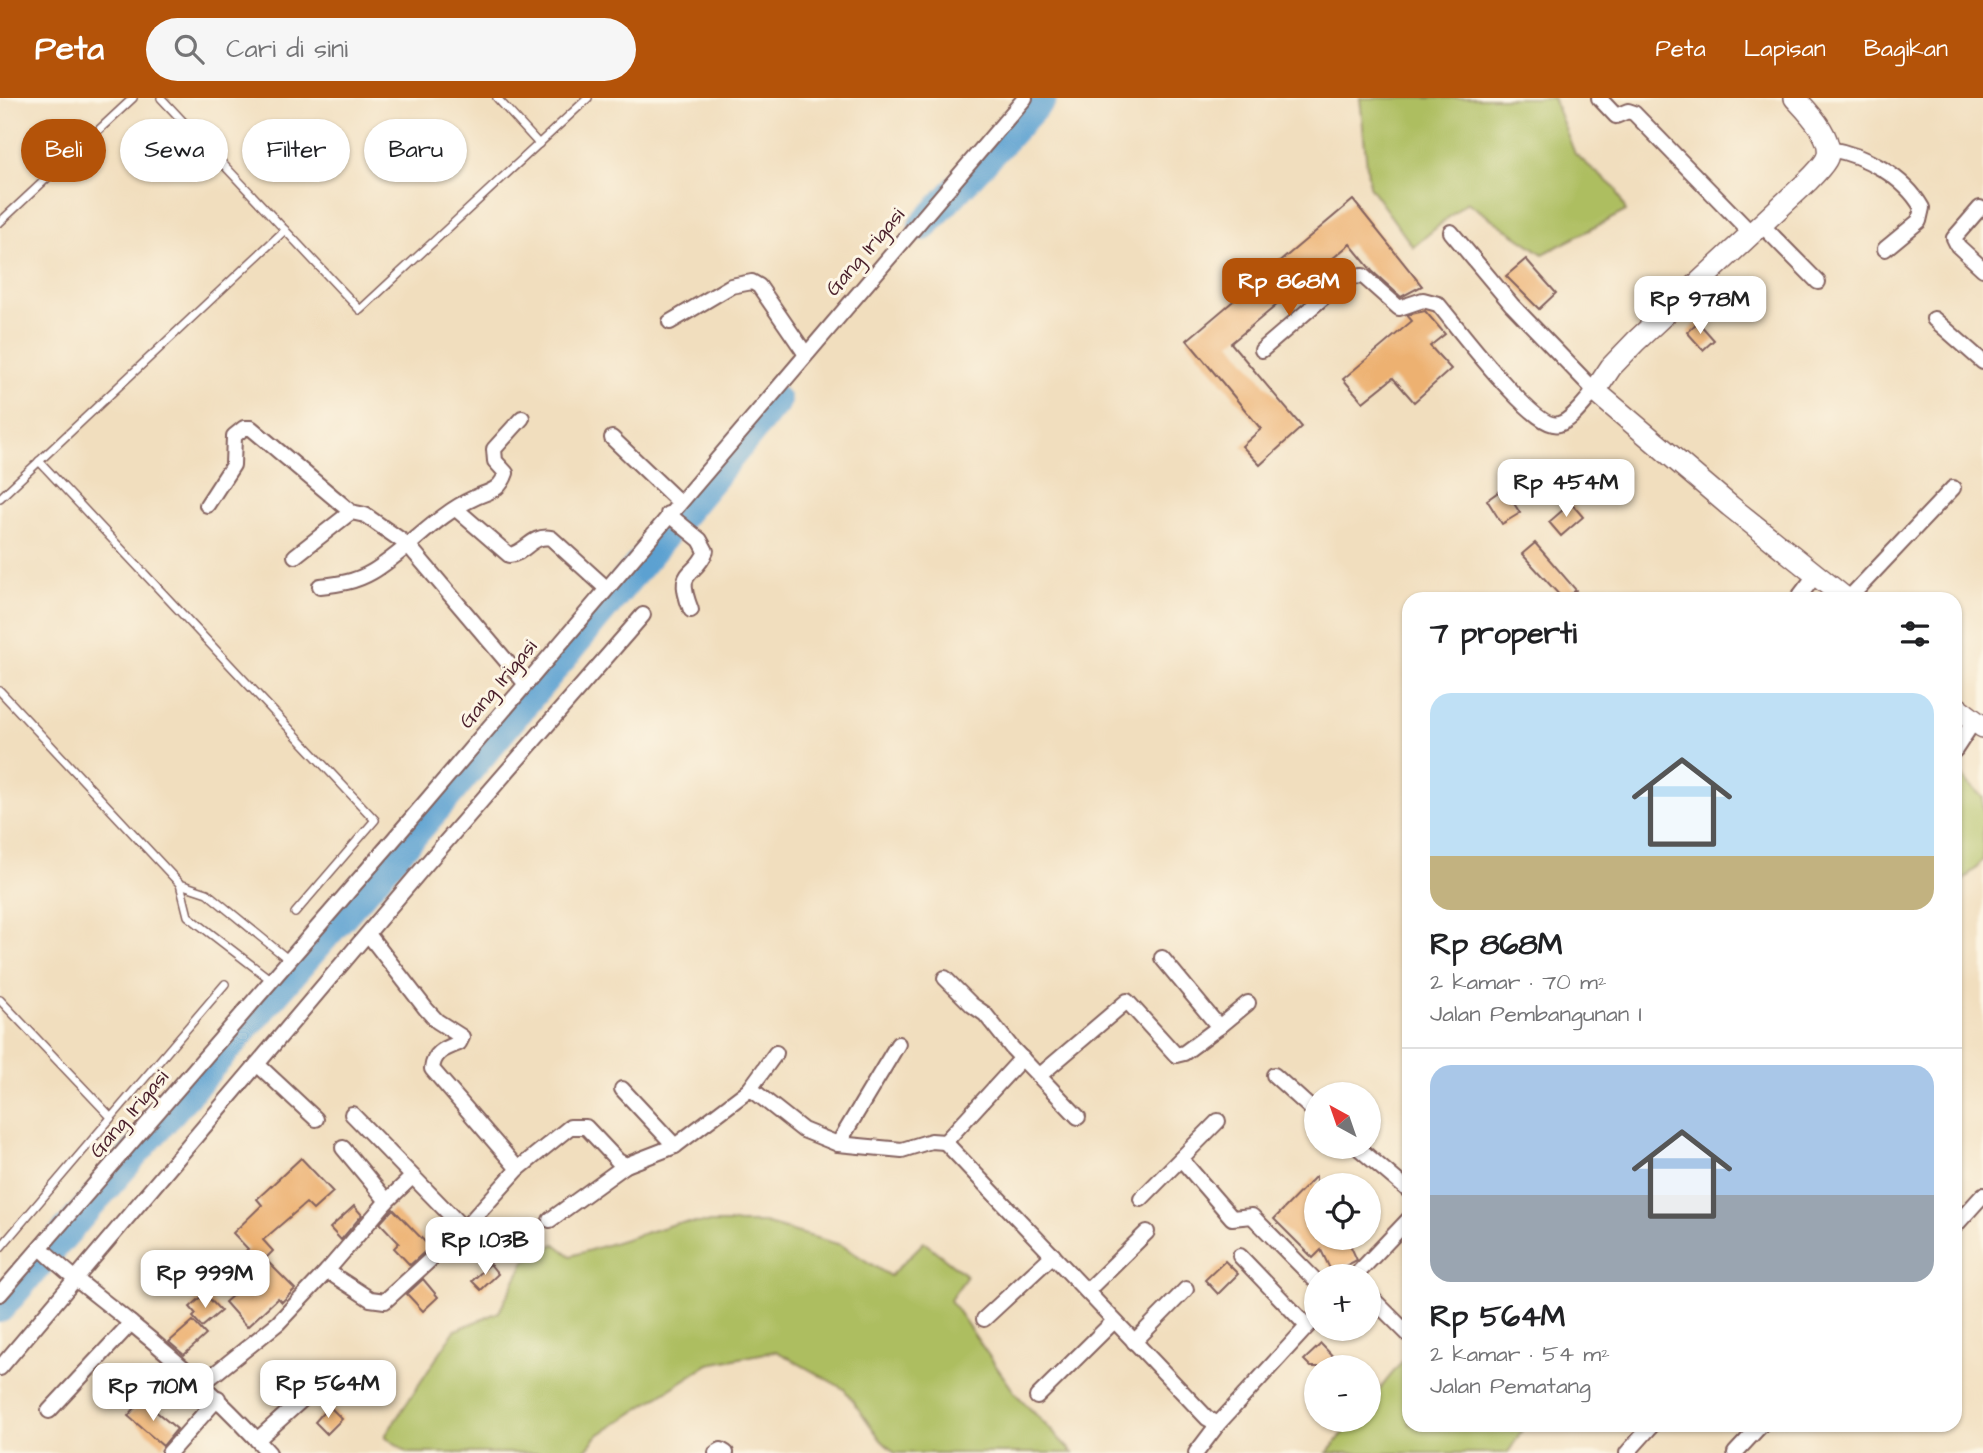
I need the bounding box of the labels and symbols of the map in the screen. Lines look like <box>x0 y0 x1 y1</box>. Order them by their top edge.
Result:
street label: Gang Irigasi <box>819 202 913 304</box>
pin: Rp 868M <box>1224 258 1354 318</box>
pin: Rp 978M <box>1635 276 1765 336</box>
pin: Rp 454M <box>1501 460 1631 519</box>
street label: Gang Irigasi <box>452 633 545 736</box>
street label: Gang Irigasi <box>83 1064 177 1166</box>
north arrow <box>1304 1082 1381 1158</box>
pin: Rp 1.03B <box>413 1218 557 1277</box>
pin: Rp 999M <box>140 1250 270 1310</box>
pin: Rp 564M <box>263 1360 393 1420</box>
pin: Rp 710M <box>88 1364 218 1423</box>

